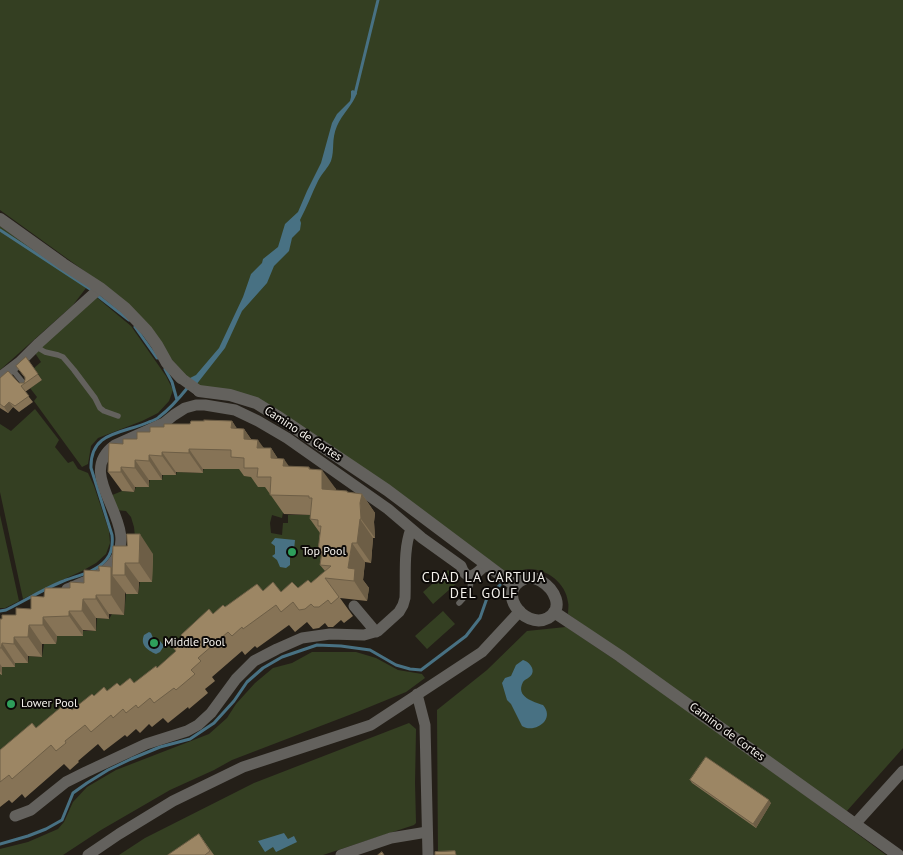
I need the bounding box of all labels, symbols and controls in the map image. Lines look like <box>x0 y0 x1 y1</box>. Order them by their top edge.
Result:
street label: Camino de Cortes <box>261 403 345 465</box>
place label: Top Pool <box>302 545 346 559</box>
marker: Top Pool <box>286 546 298 558</box>
district label: CDAD LA CARTUJA DEL GOLF <box>420 570 548 602</box>
place label: Middle Pool <box>164 636 225 650</box>
marker: Middle Pool <box>148 637 160 649</box>
place label: Lower Pool <box>21 697 78 711</box>
marker: Lower Pool <box>5 698 17 710</box>
street label: Camino de Cortes <box>686 700 768 764</box>

